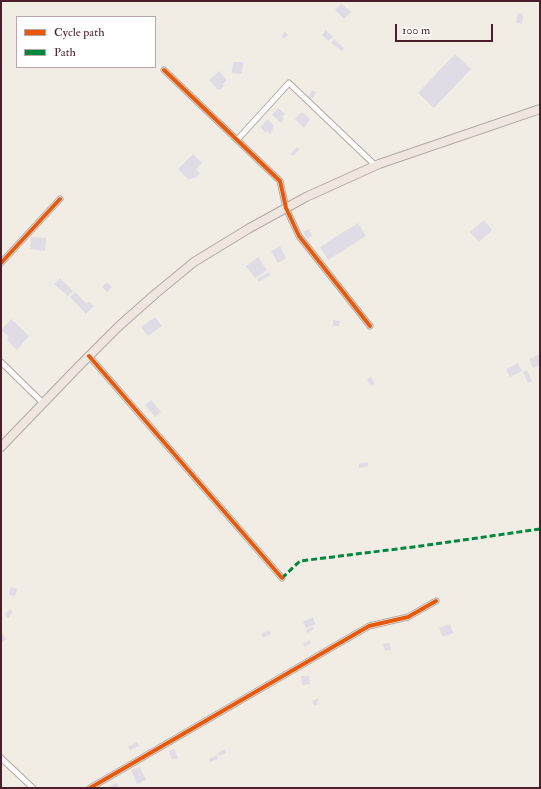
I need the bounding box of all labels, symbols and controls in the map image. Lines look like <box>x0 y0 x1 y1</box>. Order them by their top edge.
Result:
legend <box>16 16 156 68</box>
scale bar <box>397 16 495 42</box>
text: 100 m <box>402 23 430 38</box>
text: Cycle path <box>54 25 104 40</box>
text: Path <box>54 45 76 60</box>

